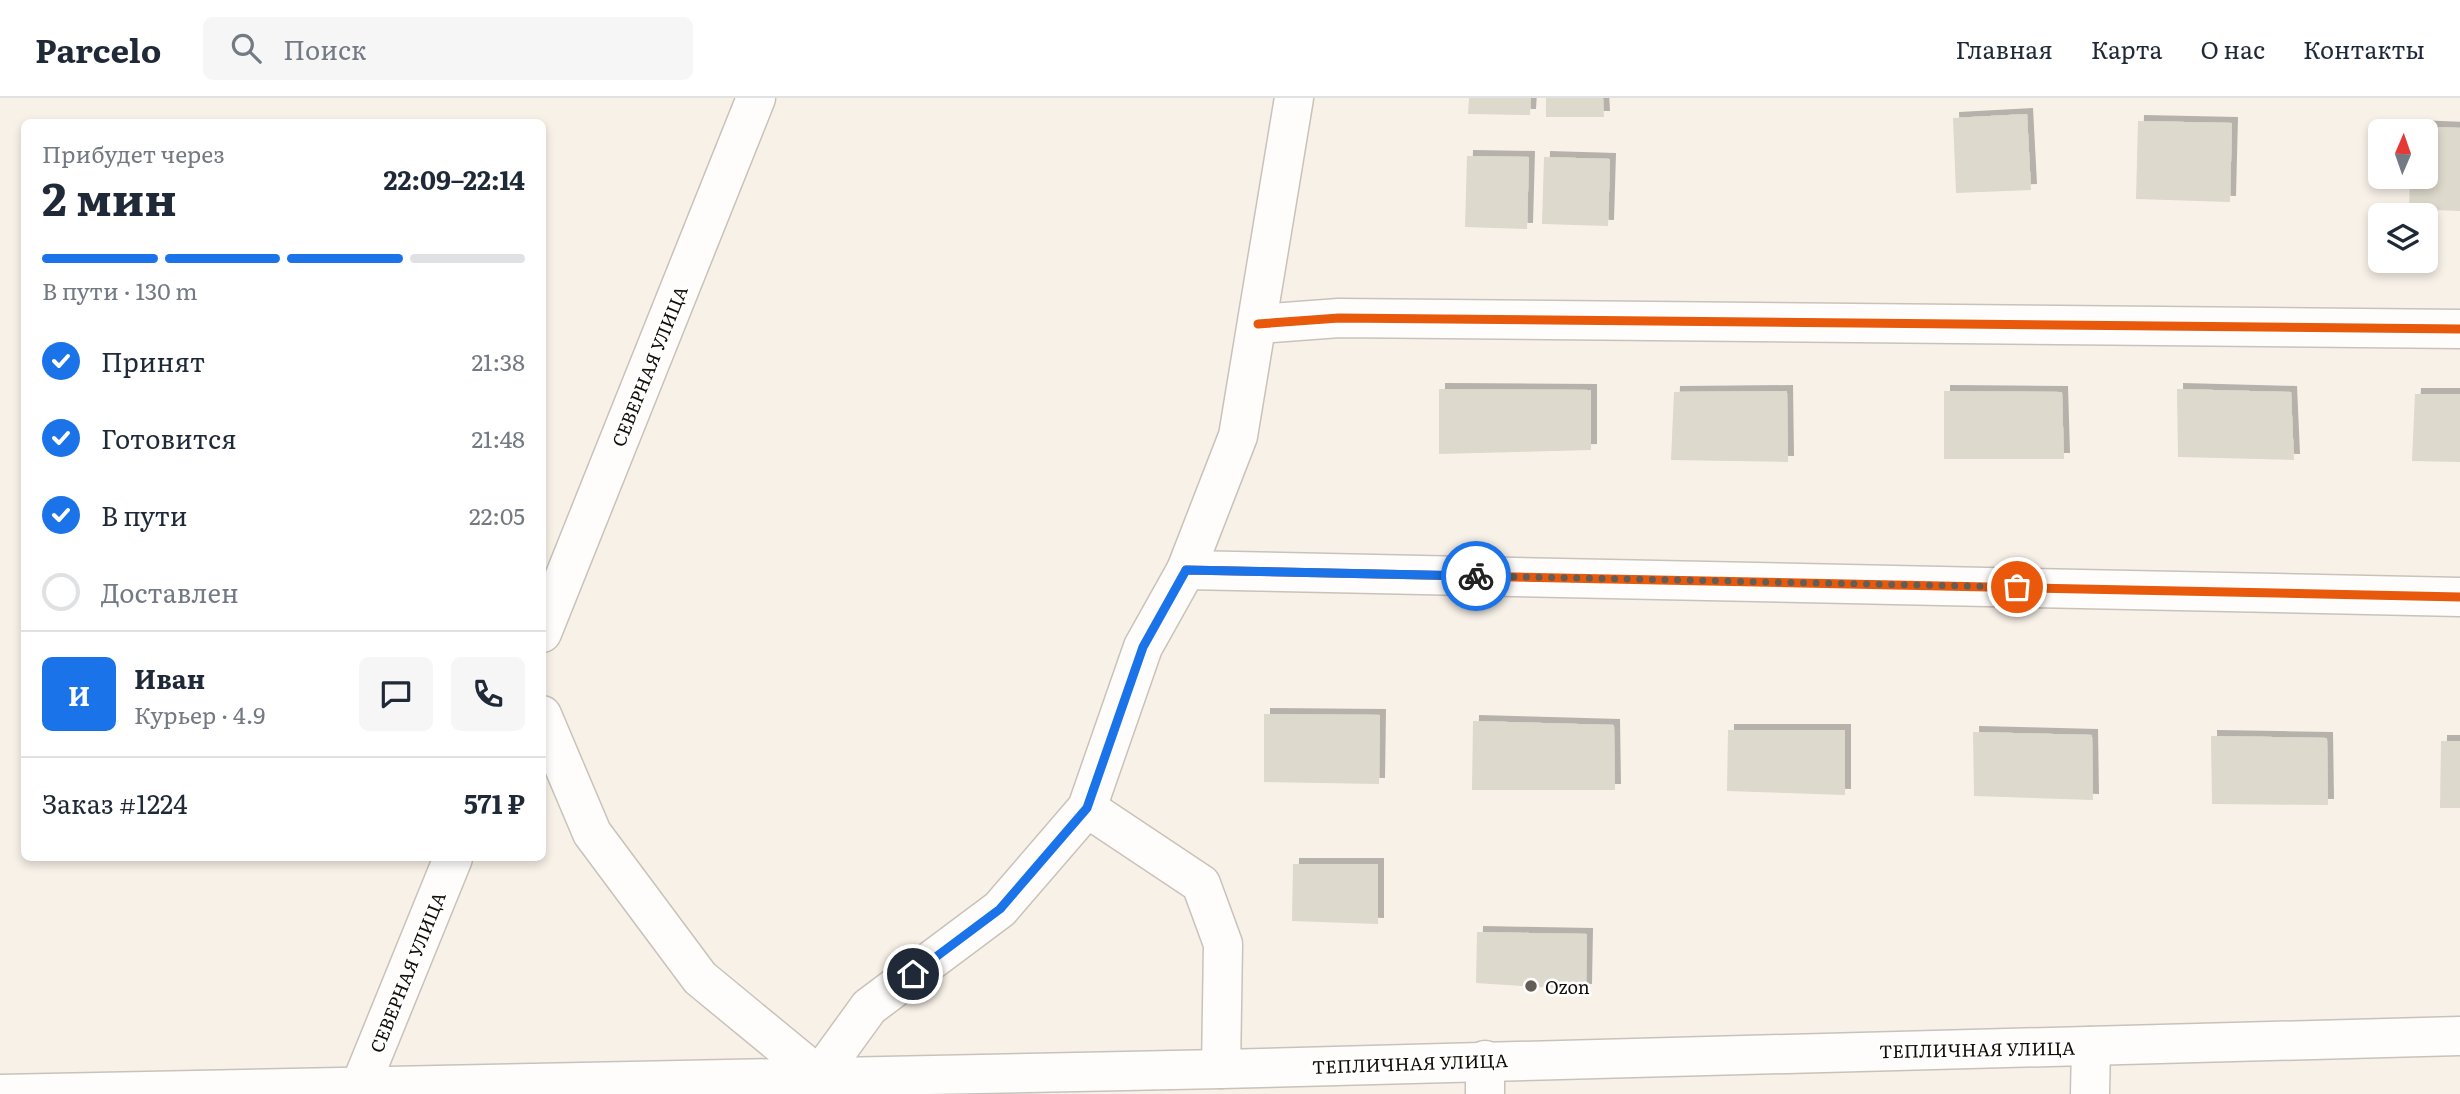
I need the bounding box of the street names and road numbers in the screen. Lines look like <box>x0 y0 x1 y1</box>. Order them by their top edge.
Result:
street label: СЕВЕРНАЯ УЛИЦА <box>604 281 694 451</box>
street label: СЕВЕРНАЯ УЛИЦА <box>362 887 452 1057</box>
street label: ТЕПЛИЧНАЯ УЛИЦА <box>1879 1034 2075 1064</box>
street label: ТЕПЛИЧНАЯ УЛИЦА <box>1312 1046 1508 1080</box>

